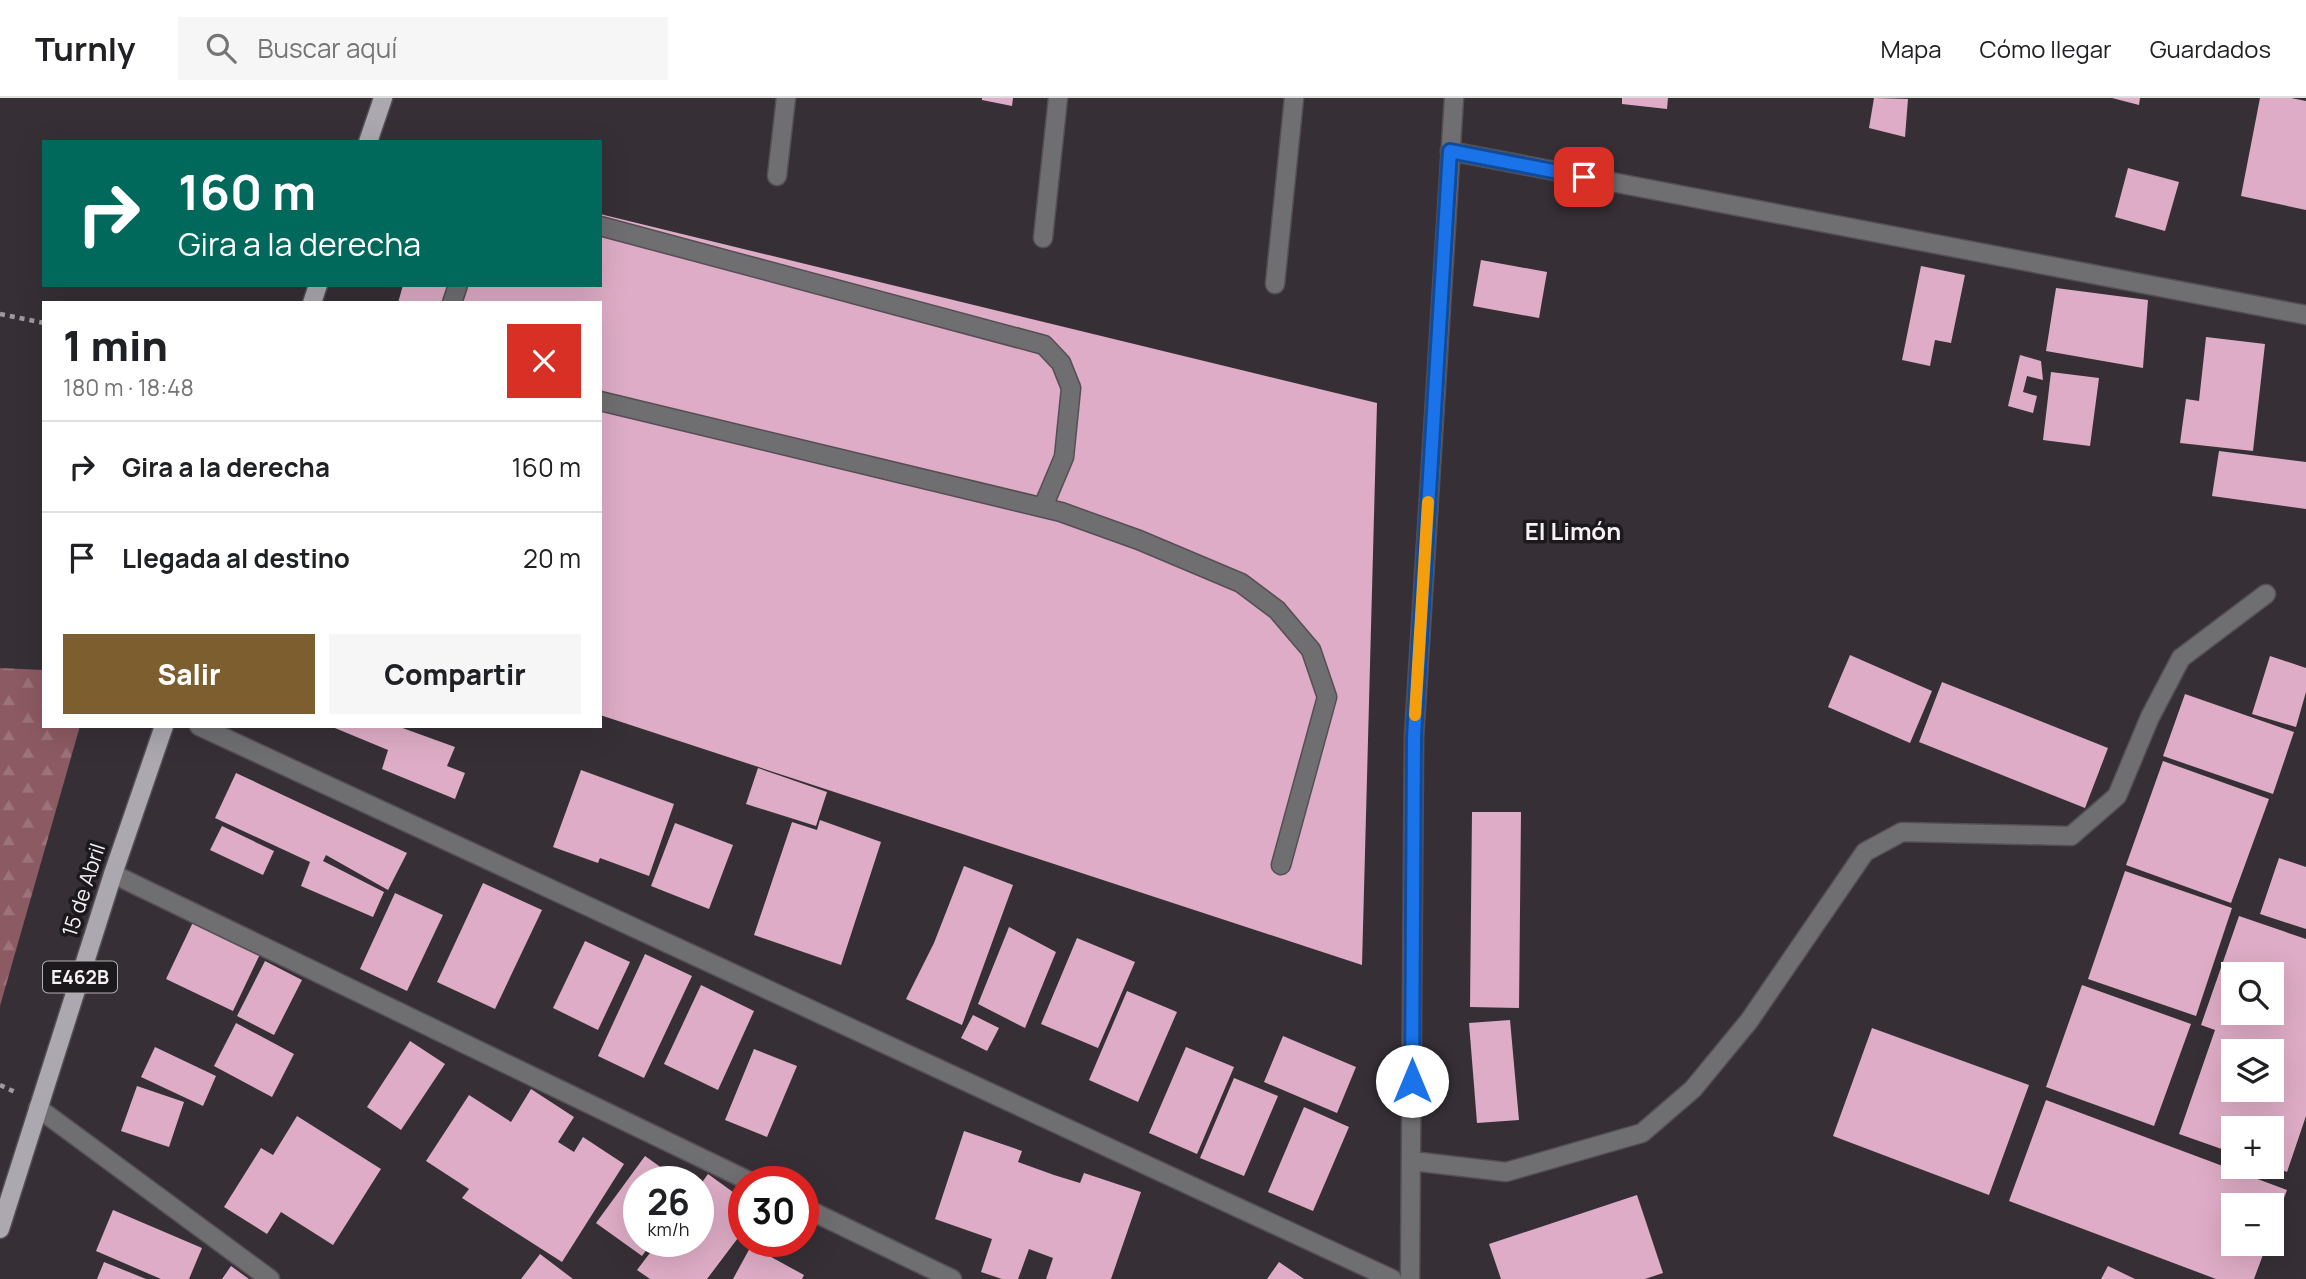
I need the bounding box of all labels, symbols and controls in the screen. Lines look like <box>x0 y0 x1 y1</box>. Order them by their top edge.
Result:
search box <box>178 17 668 80</box>
text: Turnly <box>35 26 136 71</box>
icon: search <box>202 29 240 67</box>
text: Buscar aquí <box>258 30 397 66</box>
text: Mapa <box>1881 32 1942 65</box>
text: Cómo llegar <box>1980 32 2112 65</box>
text: Guardados <box>2150 32 2271 65</box>
pin <box>1554 147 1614 207</box>
text: 160 m <box>178 158 316 225</box>
icon: arrive <box>1565 158 1603 196</box>
icon: right <box>63 168 154 259</box>
text: Gira a la derecha <box>178 222 421 266</box>
text: 1 min <box>63 316 168 374</box>
button: close <box>507 324 581 398</box>
text: 180 m · 18:48 <box>63 371 194 403</box>
icon: right <box>63 448 101 486</box>
text: Gira a la derecha <box>122 449 330 485</box>
text: 160 m <box>512 449 581 485</box>
district label: El Limón <box>1525 514 1621 547</box>
icon: arrive <box>63 539 101 577</box>
text: Llegada al destino <box>122 540 350 576</box>
text: 20 m <box>523 540 581 576</box>
button: Salir <box>63 634 315 714</box>
button: Compartir <box>329 634 581 714</box>
street label: 15 de Abril <box>55 839 111 940</box>
road number: E462B <box>43 962 117 992</box>
map controls <box>2221 962 2284 1256</box>
button: search <box>2221 962 2284 1025</box>
button: layers <box>2221 1039 2284 1102</box>
position arrow <box>1375 1044 1449 1118</box>
button: + <box>2221 1116 2284 1179</box>
speed limit sign: 30 <box>728 1166 819 1257</box>
text: 26 <box>647 1178 690 1226</box>
button: − <box>2221 1193 2284 1256</box>
text: km/h <box>648 1217 689 1241</box>

